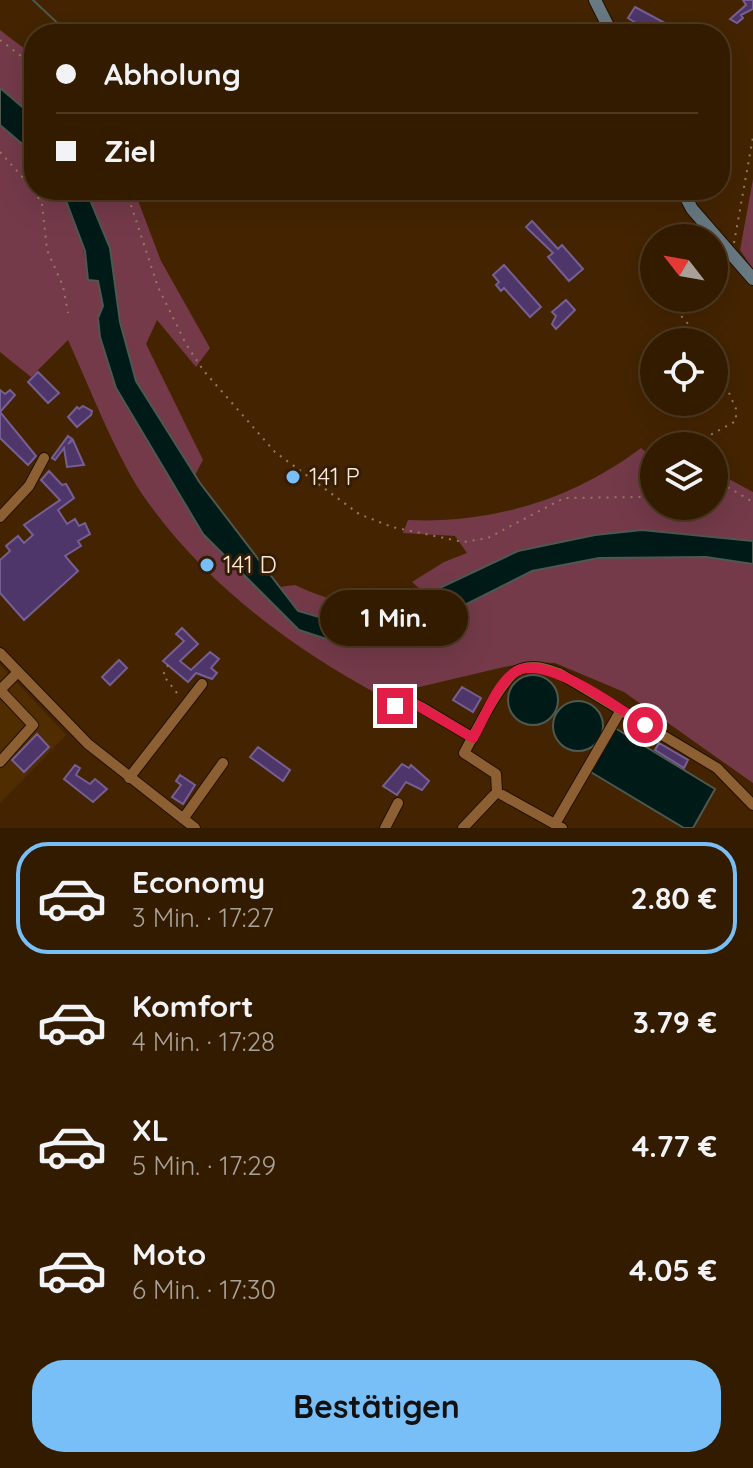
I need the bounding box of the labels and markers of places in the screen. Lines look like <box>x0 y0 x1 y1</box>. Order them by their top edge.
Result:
place label: 141 P <box>309 461 360 491</box>
marker: 141 P <box>284 468 302 486</box>
place label: 141 D <box>223 549 277 579</box>
marker: 141 D <box>198 556 216 574</box>

